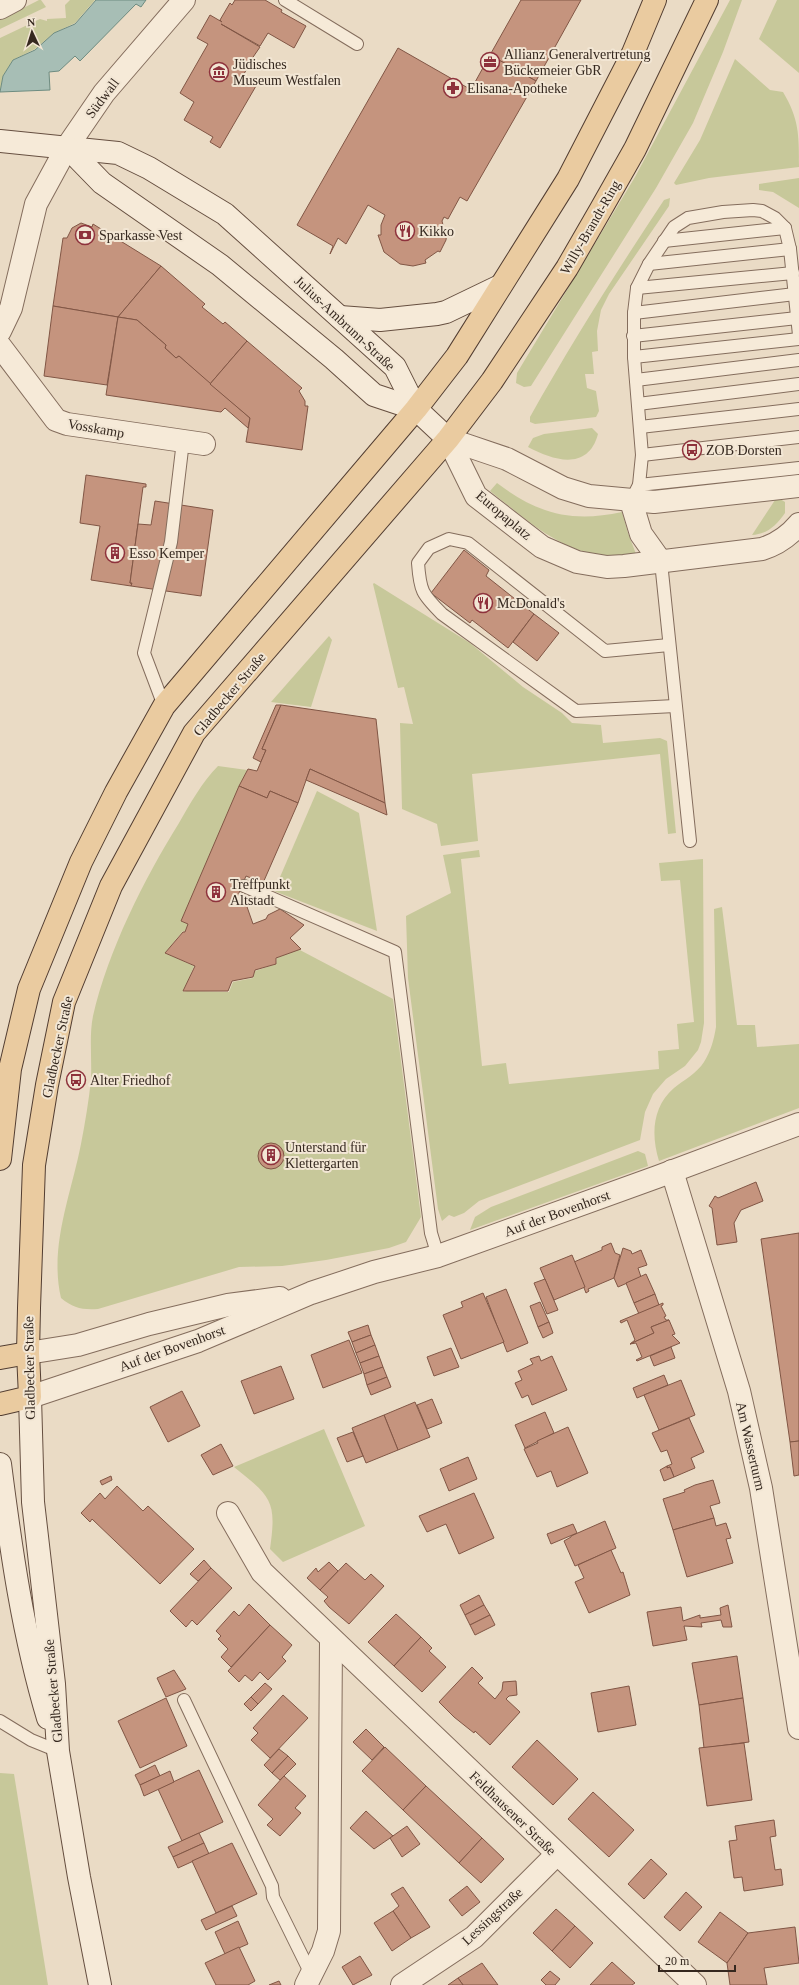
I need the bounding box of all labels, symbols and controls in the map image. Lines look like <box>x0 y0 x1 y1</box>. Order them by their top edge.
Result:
north arrow <box>12 12 52 52</box>
text: N <box>27 16 36 28</box>
place label: Allianz Generalvertretung Bückemeier GbR <box>504 47 651 78</box>
office icon: Allianz Generalvertretung Bückemeier GbR <box>479 51 501 73</box>
place label: Jüdisches Museum Westfalen <box>233 57 341 88</box>
museum icon: Jüdisches Museum Westfalen <box>208 61 230 83</box>
street label: Südwall <box>83 75 122 121</box>
pharmacy icon: Elisana-Apotheke <box>442 77 464 99</box>
place label: Elisana-Apotheke <box>467 81 567 96</box>
street label: Willy-Brandt-Ring <box>557 178 623 277</box>
restaurant icon: Kikko <box>394 220 416 242</box>
bank icon: Sparkasse Vest <box>74 224 96 246</box>
place label: Kikko <box>419 224 454 239</box>
place label: Sparkasse Vest <box>99 228 182 243</box>
street label: Julius-Ambrunn-Straße <box>291 273 398 374</box>
street label: Vosskamp <box>66 416 125 441</box>
bus stop icon: ZOB Dorsten <box>681 439 703 461</box>
place label: ZOB Dorsten <box>706 443 782 458</box>
street label: Europaplatz <box>473 488 534 543</box>
building icon: Esso Kemper <box>104 542 126 564</box>
place label: Esso Kemper <box>129 546 204 561</box>
restaurant icon: McDonald's <box>472 592 494 614</box>
place label: McDonald's <box>497 596 565 611</box>
street label: Gladbecker Straße <box>190 650 268 739</box>
place label: Treffpunkt Altstadt <box>230 877 290 908</box>
building icon: Treffpunkt Altstadt <box>205 881 227 903</box>
street label: Gladbecker Straße <box>39 995 76 1099</box>
bus stop icon: Alter Friedhof <box>65 1069 87 1091</box>
place label: Alter Friedhof <box>90 1073 171 1088</box>
place label: Unterstand für Klettergarten <box>285 1140 367 1171</box>
building icon: Unterstand für Klettergarten <box>260 1144 282 1166</box>
street label: Auf der Bovenhorst <box>502 1187 612 1240</box>
street label: Gladbecker Straße <box>21 1316 38 1420</box>
street label: Auf der Bovenhorst <box>117 1322 227 1375</box>
street label: Am Wasserturm <box>733 1400 768 1492</box>
street label: Gladbecker Straße <box>42 1639 65 1743</box>
street label: Feldhausener Straße <box>466 1768 559 1858</box>
street label: Lessingstraße <box>459 1885 526 1948</box>
scale bar <box>659 1947 735 1973</box>
text: 20 m <box>665 1954 690 1968</box>

